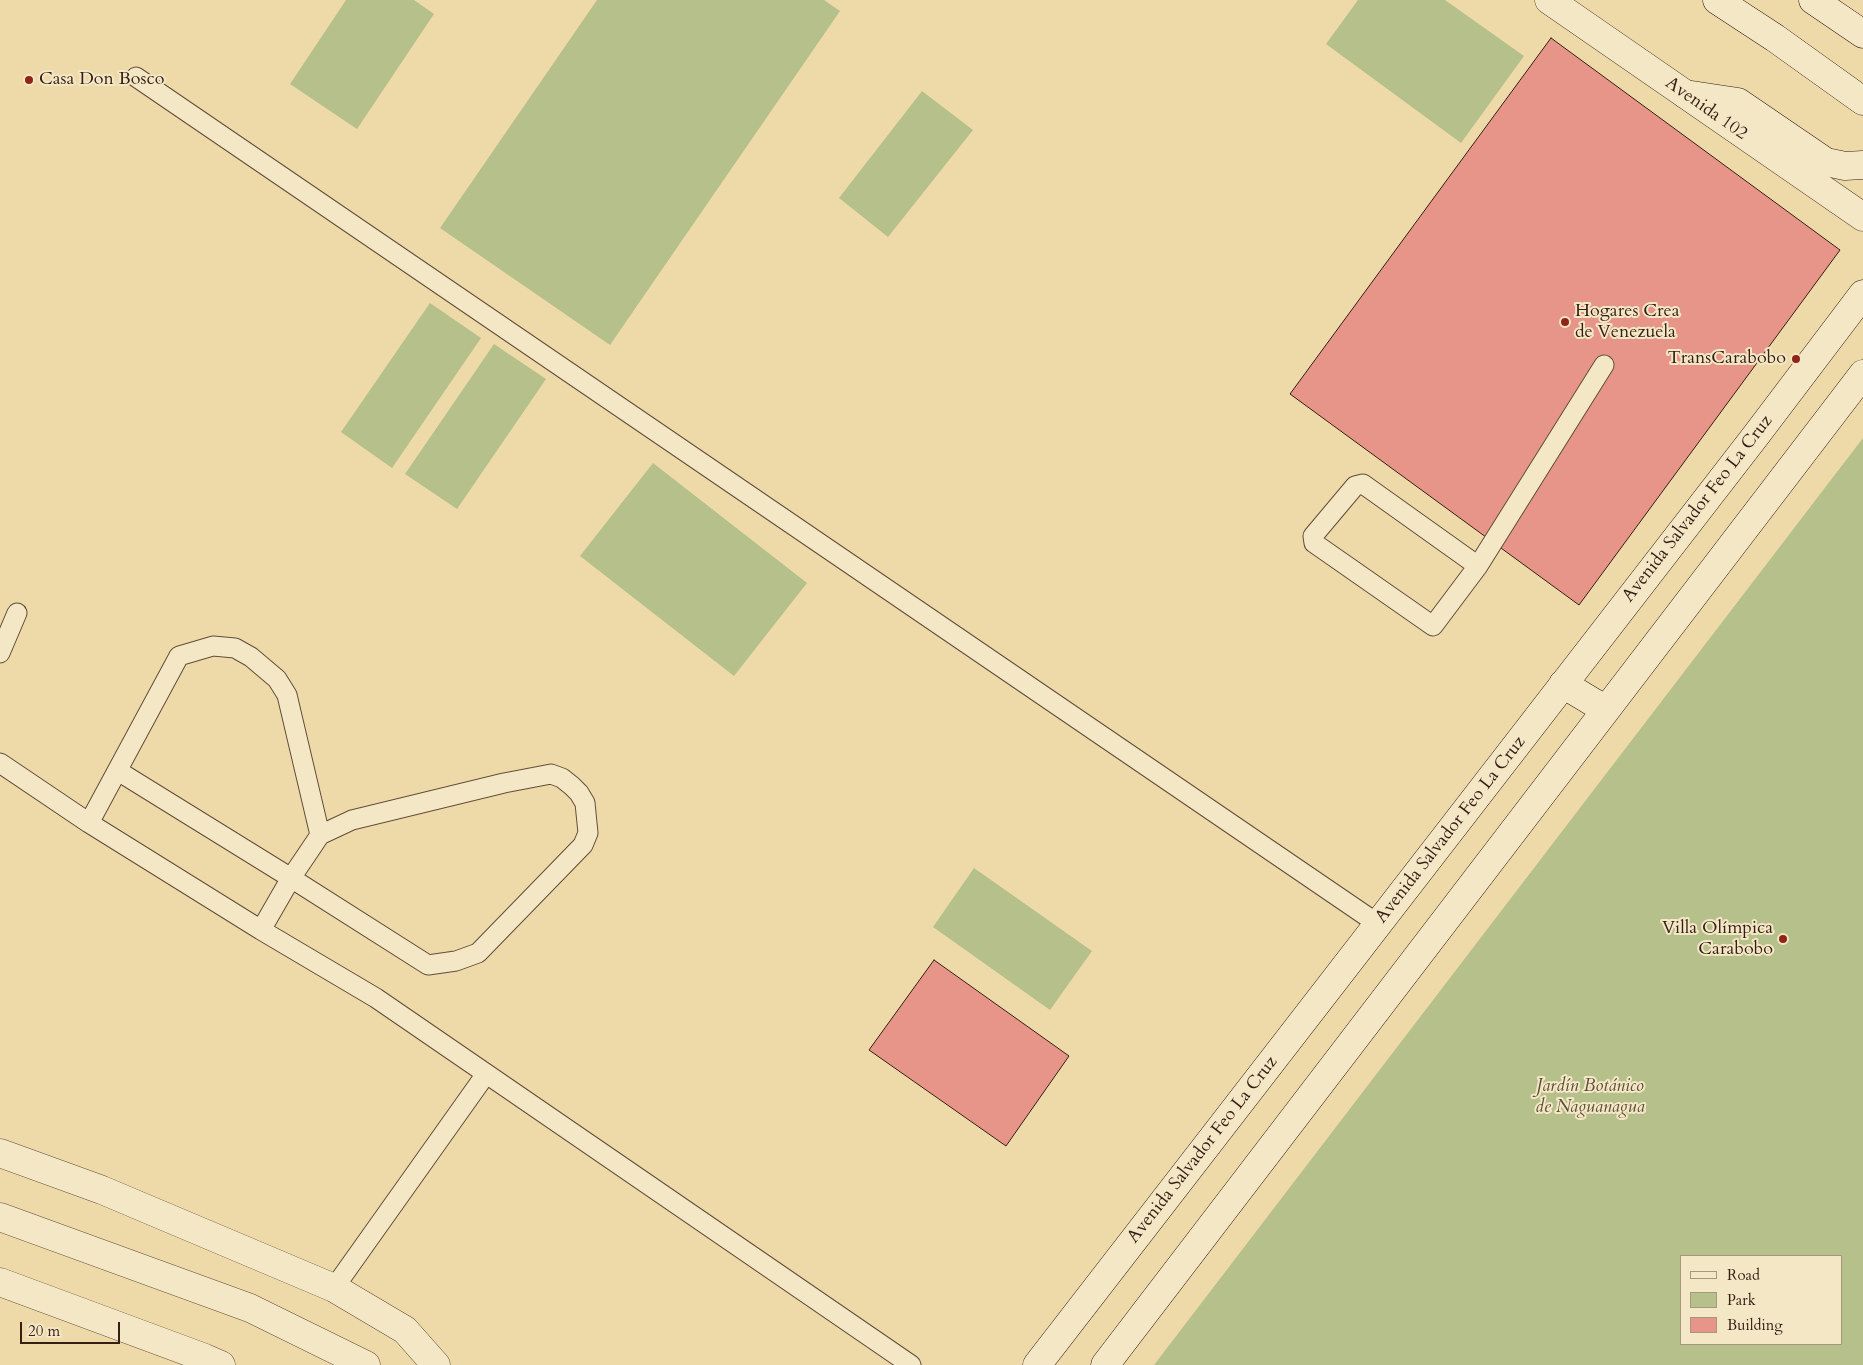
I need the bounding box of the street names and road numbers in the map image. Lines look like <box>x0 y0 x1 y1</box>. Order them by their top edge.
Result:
street label: Avenida 102 <box>1661 73 1751 145</box>
street label: Avenida Salvador Feo La Cruz <box>1618 411 1778 607</box>
street label: Avenida Salvador Feo La Cruz <box>1371 732 1531 928</box>
street label: Avenida Salvador Feo La Cruz <box>1123 1052 1283 1248</box>

